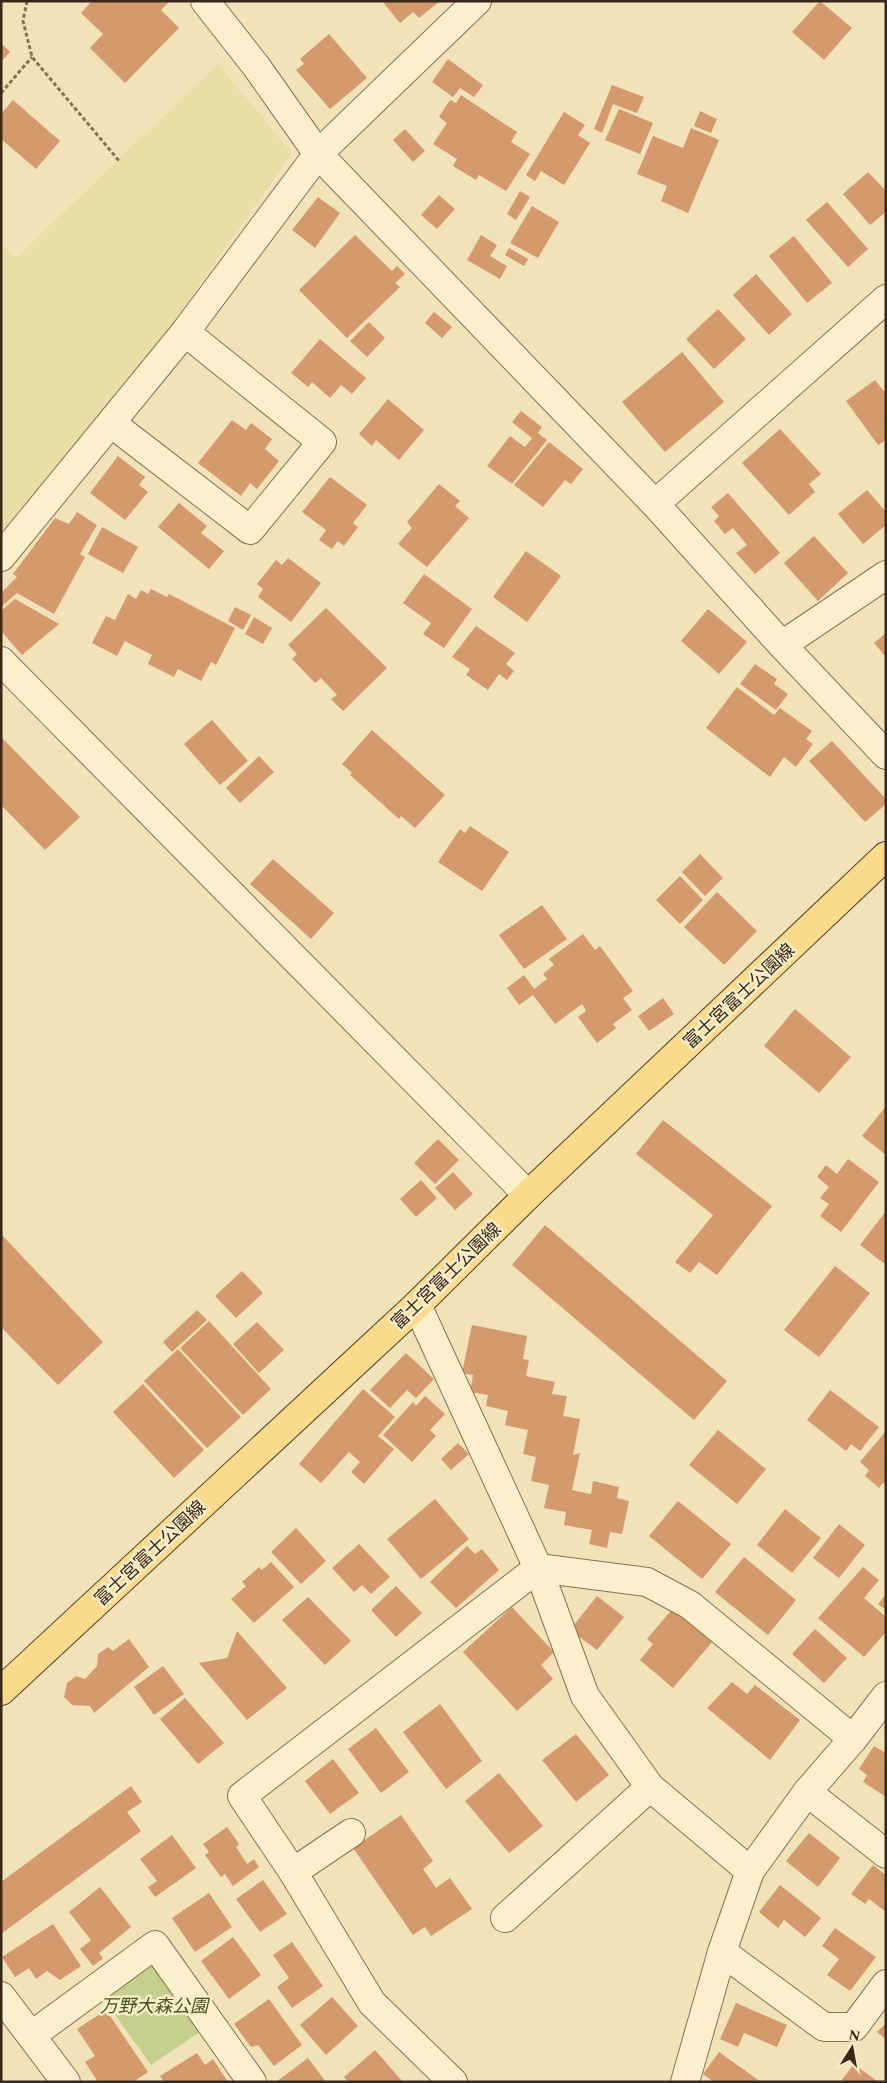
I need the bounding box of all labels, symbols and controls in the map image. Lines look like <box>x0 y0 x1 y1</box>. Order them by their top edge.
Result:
street label: 富士宮富士公園線 <box>677 937 801 1055</box>
street label: 富士宮富士公園線 <box>385 1217 508 1336</box>
street label: 富士宮富士公園線 <box>88 1494 212 1612</box>
park label: 万野大森公園 <box>100 1993 211 2020</box>
north arrow <box>827 2023 877 2073</box>
text: N <box>847 2024 862 2047</box>

